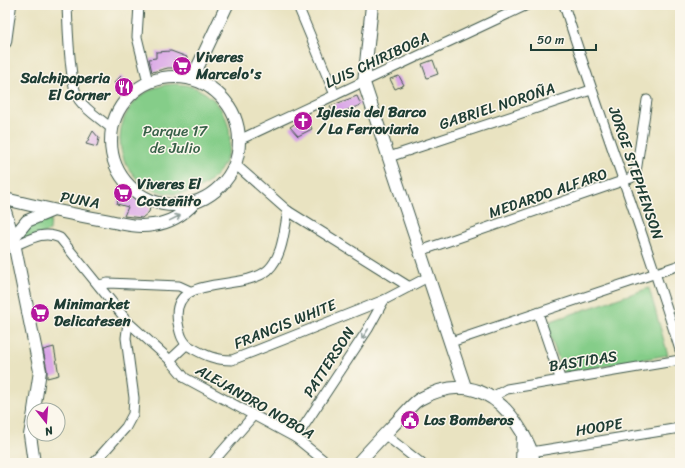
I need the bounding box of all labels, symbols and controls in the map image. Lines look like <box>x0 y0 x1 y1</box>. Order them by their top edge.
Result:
street label: LUIS CHIRIBOGA <box>321 24 433 96</box>
scale bar <box>531 26 596 52</box>
text: 50 m <box>537 29 564 51</box>
place label: Viveres Marcelo's <box>195 44 262 87</box>
supermarket icon: Viveres Marcelo's <box>171 55 193 77</box>
place label: Salchipaperia El Corner <box>19 65 112 108</box>
street label: GABRIEL NOROÑA <box>436 75 558 137</box>
restaurant icon: Salchipaperia El Corner <box>113 76 135 98</box>
place label: Iglesia del Barco / La Ferroviaria <box>316 99 427 142</box>
street label: JORGE STEPHENSON <box>601 102 671 244</box>
church icon: Iglesia del Barco / La Ferroviaria <box>292 110 314 132</box>
park label: Parque 17 de Julio <box>143 118 209 161</box>
street label: MEDARDO ALFARO <box>485 160 611 226</box>
place label: Viveres El Costeñito <box>136 171 201 214</box>
supermarket icon: Viveres El Costeñito <box>112 182 134 204</box>
street label: PUNA <box>58 184 102 216</box>
one-way arrow <box>169 214 181 221</box>
place label: Minimarket Delicatesen <box>53 291 131 334</box>
street label: FRANCIS WHITE <box>230 291 342 356</box>
supermarket icon: Minimarket Delicatesen <box>29 302 51 324</box>
street label: PATTERSON <box>296 321 362 403</box>
one-way arrow <box>361 328 369 339</box>
street label: BASTIDAS <box>547 343 620 379</box>
street label: ALEJANDRO NOBOA <box>190 357 319 447</box>
north arrow <box>26 402 66 442</box>
place label: Los Bomberos <box>424 407 515 433</box>
public building icon: Los Bomberos <box>399 409 421 431</box>
street label: HOOPE <box>574 410 626 444</box>
text: N <box>42 421 56 441</box>

